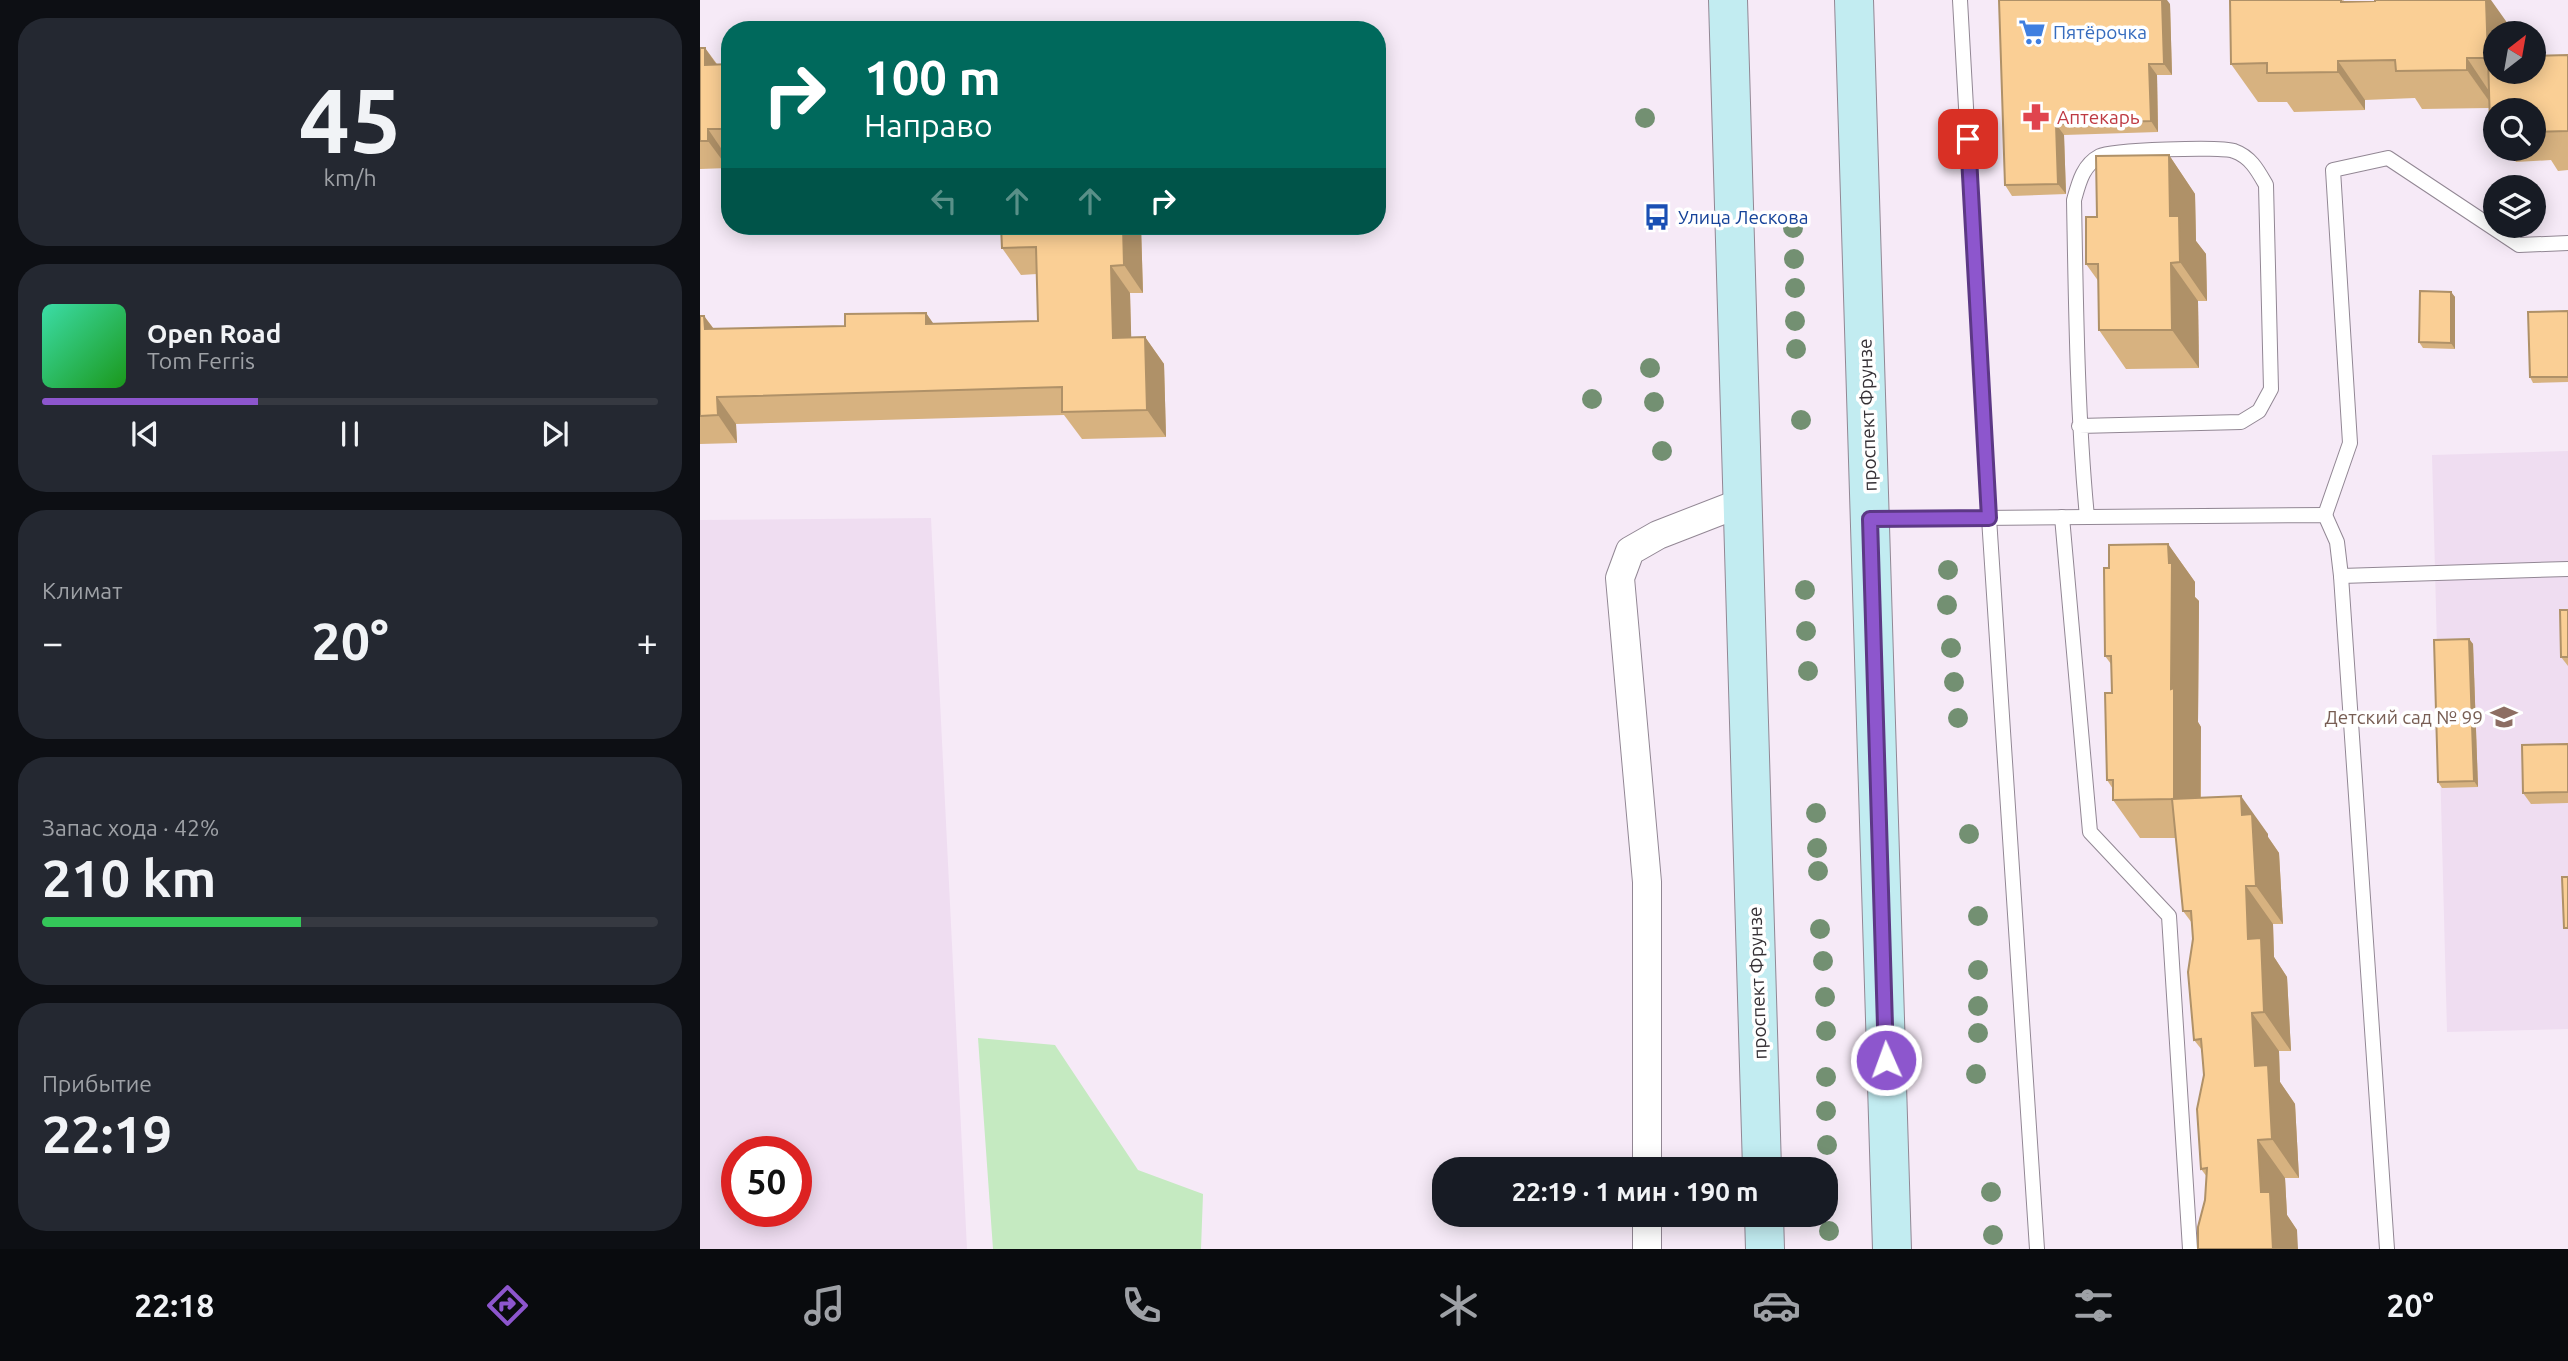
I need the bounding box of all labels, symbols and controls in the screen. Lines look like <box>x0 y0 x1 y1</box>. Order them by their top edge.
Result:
supermarket icon: Пятёрочка <box>2017 17 2047 47</box>
place label: Пятёрочка <box>2053 21 2147 43</box>
north arrow <box>2483 21 2546 84</box>
map controls <box>2483 21 2546 238</box>
icon: right <box>749 49 840 140</box>
text: 100 m <box>864 49 1001 104</box>
text: 45 <box>299 68 401 170</box>
button: search <box>2483 98 2546 161</box>
pharmacy icon: Аптекарь <box>2021 102 2051 132</box>
place label: Аптекарь <box>2057 106 2140 128</box>
text: Направо <box>864 107 993 143</box>
pin <box>1938 109 1998 169</box>
icon: arrive <box>1949 120 1987 158</box>
text: km/h <box>323 165 377 190</box>
button: layers <box>2483 175 2546 238</box>
icon: left <box>925 182 963 220</box>
icon: ahead <box>998 182 1036 220</box>
icon: ahead <box>1071 182 1109 220</box>
icon: right <box>1144 182 1182 220</box>
bus stop icon: Улица Лескова <box>1642 202 1672 232</box>
place label: Улица Лескова <box>1678 206 1808 228</box>
text: Open Road <box>147 319 281 348</box>
street label: проспект Фрунзе <box>1853 338 1881 492</box>
text: Tom Ferris <box>147 348 255 373</box>
icon: previous <box>126 415 164 453</box>
icon: pause <box>331 415 369 453</box>
icon: next <box>536 415 574 453</box>
text: Климат <box>42 578 122 603</box>
text: 20° <box>311 612 389 670</box>
text: − <box>42 621 63 663</box>
text: + <box>637 621 658 663</box>
school or university icon: Детский сад № 99 <box>2489 702 2519 732</box>
place label: Детский сад № 99 <box>2325 706 2483 728</box>
text: Запас хода · 42% <box>42 815 219 840</box>
text: 210 km <box>42 849 216 907</box>
street label: проспект Фрунзе <box>1743 906 1771 1060</box>
position arrow <box>1849 1023 1923 1097</box>
text: Прибытие <box>42 1071 152 1096</box>
text: 22:19 <box>42 1105 172 1163</box>
speed limit sign: 50 <box>721 1136 812 1227</box>
text: 22:19 · 1 мин · 190 m <box>1512 1177 1758 1206</box>
icon: directions <box>483 1281 532 1330</box>
icon: music <box>800 1281 849 1330</box>
icon: phone <box>1117 1281 1166 1330</box>
icon: climate <box>1434 1281 1483 1330</box>
icon: car <box>1752 1281 1801 1330</box>
icon: filters <box>2069 1281 2118 1330</box>
text: 22:18 <box>134 1287 214 1323</box>
text: 20° <box>2386 1287 2434 1323</box>

